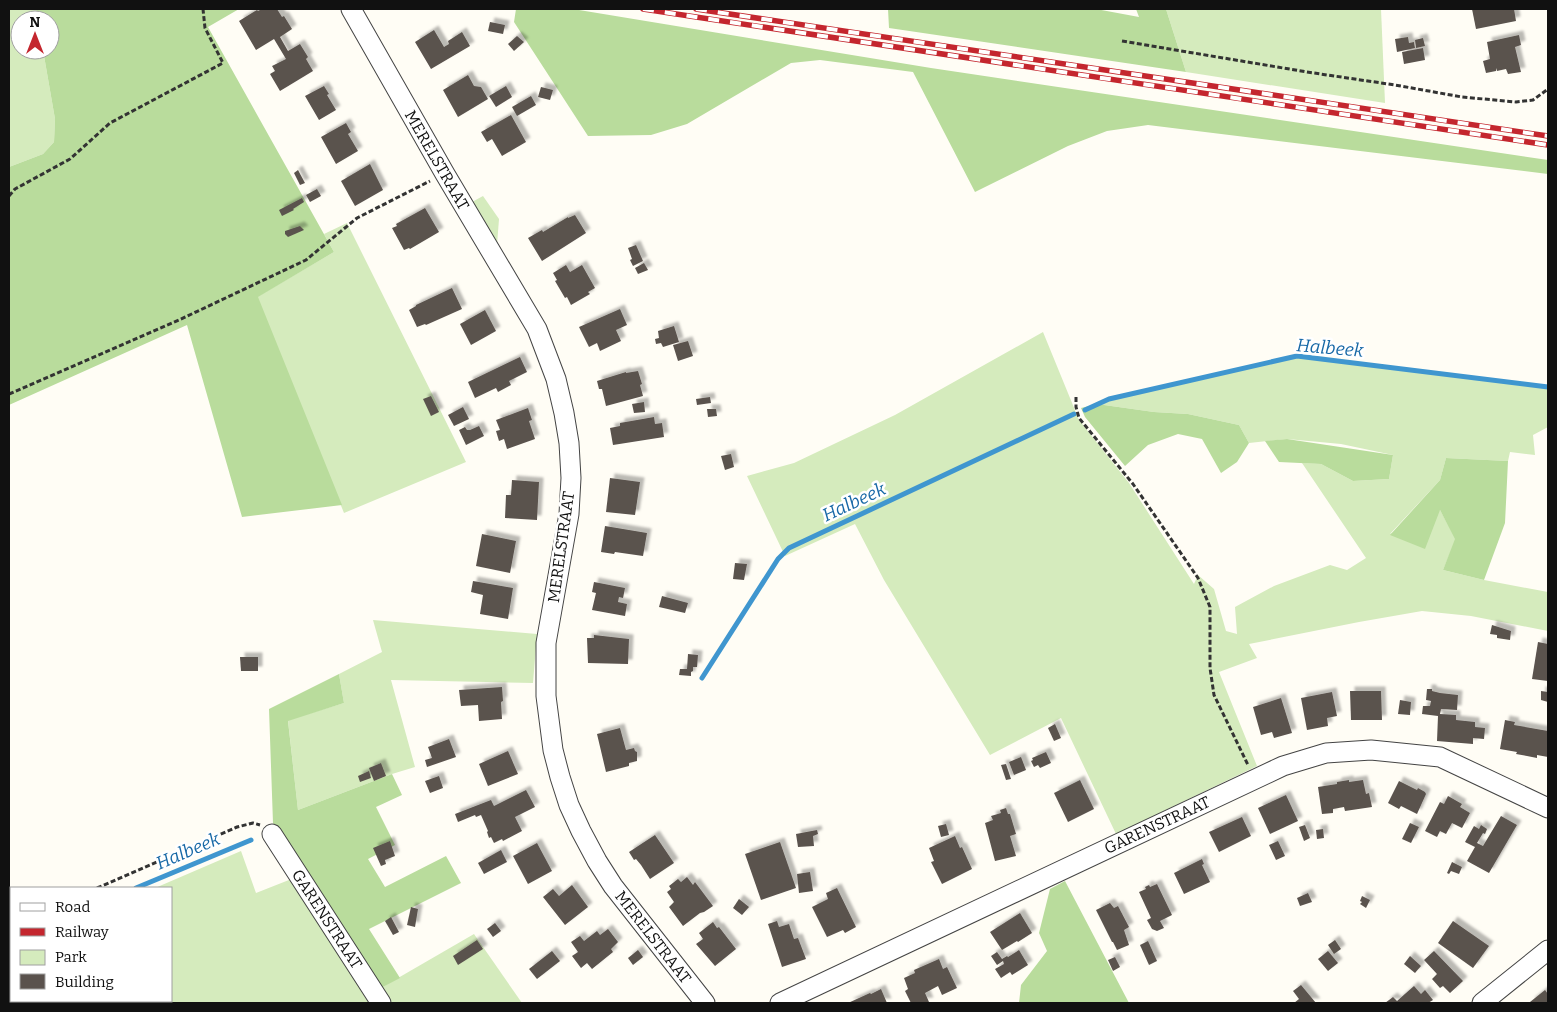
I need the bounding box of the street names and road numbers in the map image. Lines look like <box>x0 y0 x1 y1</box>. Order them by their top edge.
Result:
street label: MERELSTRAAT <box>401 107 473 213</box>
street label: MERELSTRAAT <box>544 490 578 604</box>
street label: GARENSTRAAT <box>1101 792 1213 858</box>
street label: GARENSTRAAT <box>288 866 366 972</box>
street label: MERELSTRAAT <box>611 887 695 987</box>

